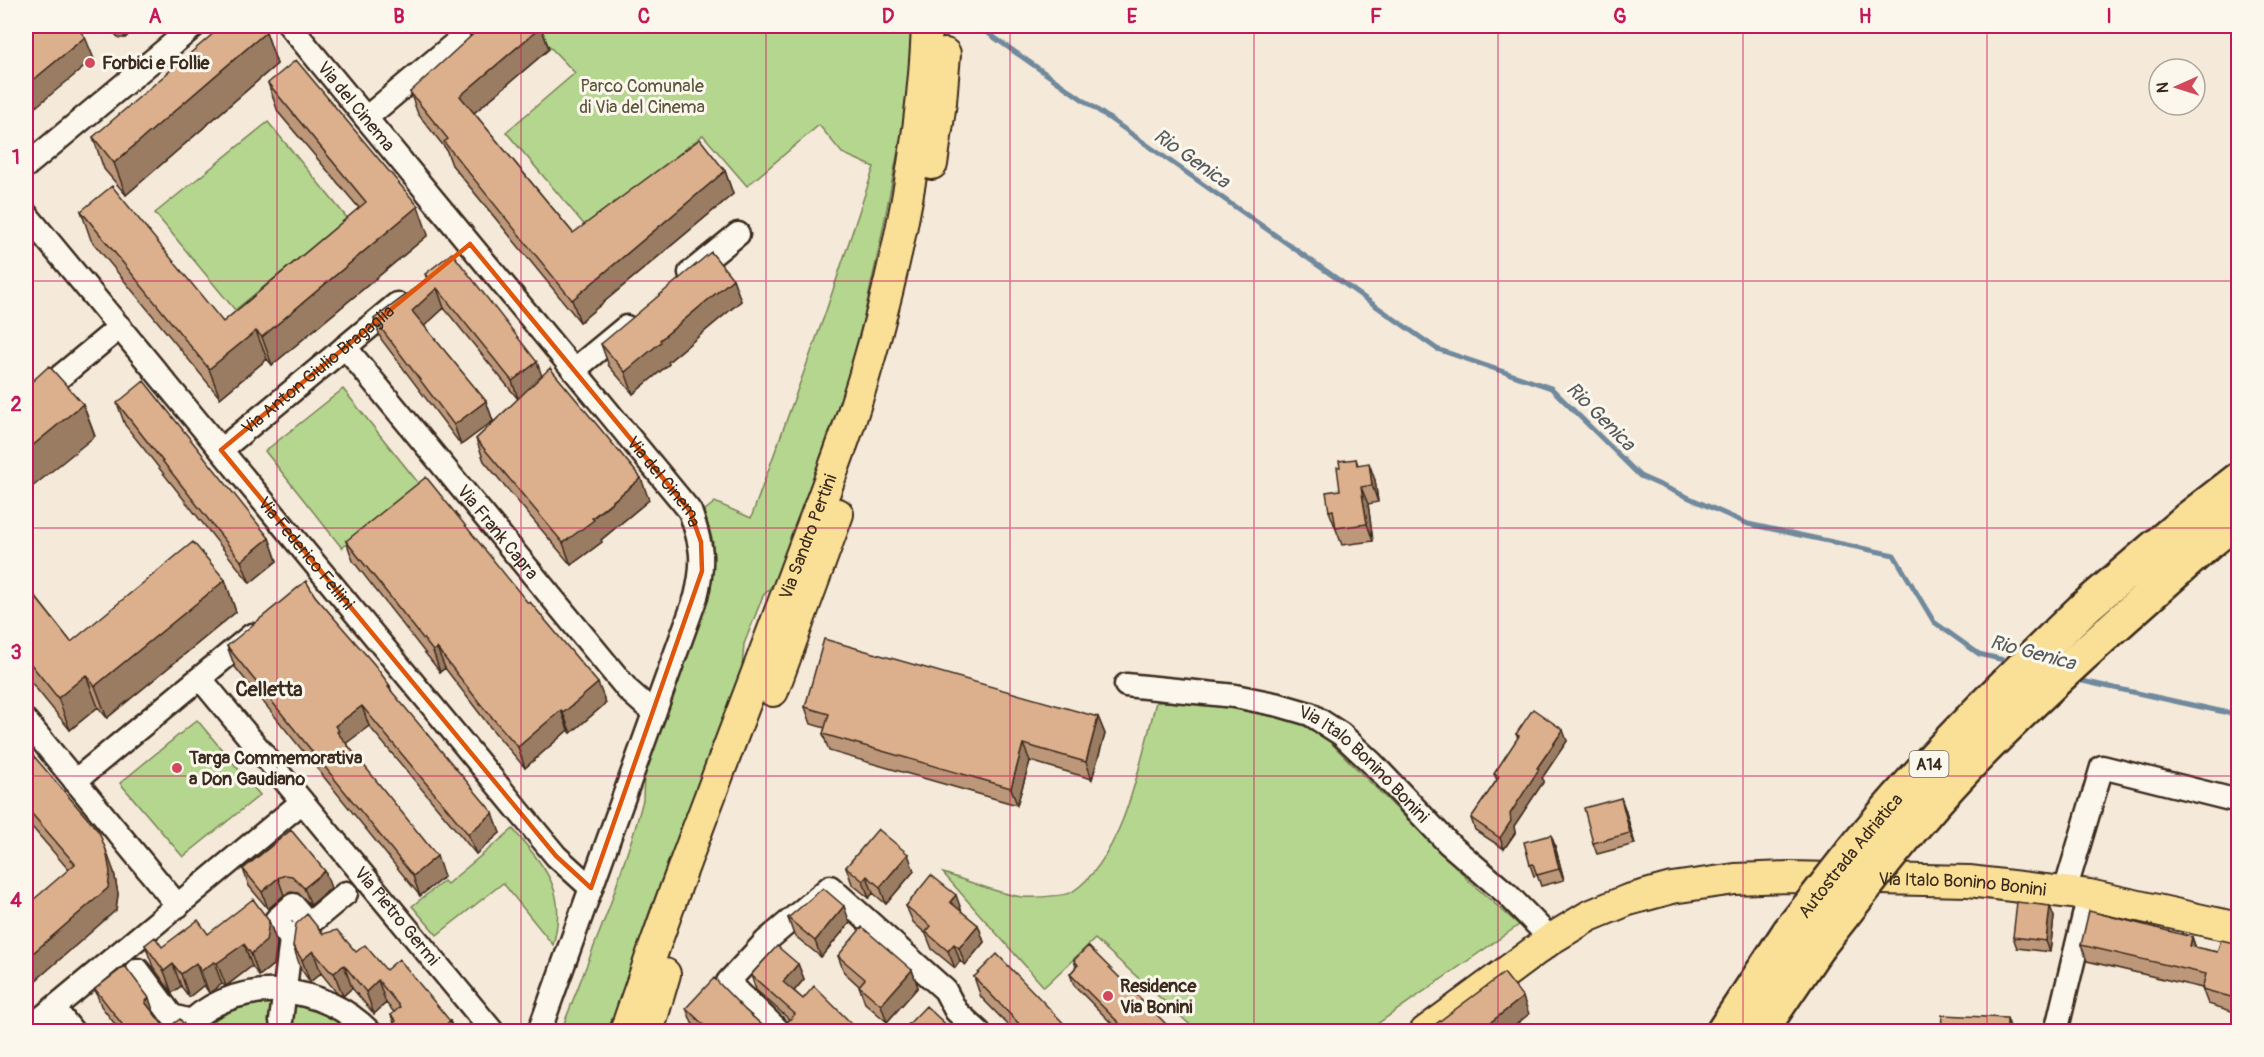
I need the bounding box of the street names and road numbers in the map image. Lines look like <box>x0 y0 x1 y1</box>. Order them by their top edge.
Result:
street label: Via del Cinema <box>312 57 400 156</box>
street label: Via Anton Giulio Bragaglia <box>237 300 399 440</box>
street label: Via del Cinema <box>621 432 706 530</box>
street label: Via Sandro Pertini <box>774 471 842 603</box>
street label: Via Frank Capra <box>452 480 543 584</box>
street label: Via Federico Fellini <box>252 492 359 615</box>
street label: Via Italo Bonino Bonini <box>1296 700 1434 828</box>
road number: A14 <box>1910 751 1948 777</box>
street label: Autostrada Adriatica <box>1793 789 1908 923</box>
street label: Via Pietro Germi <box>349 862 444 971</box>
street label: Via Italo Bonino Bonini <box>1878 868 2047 902</box>

